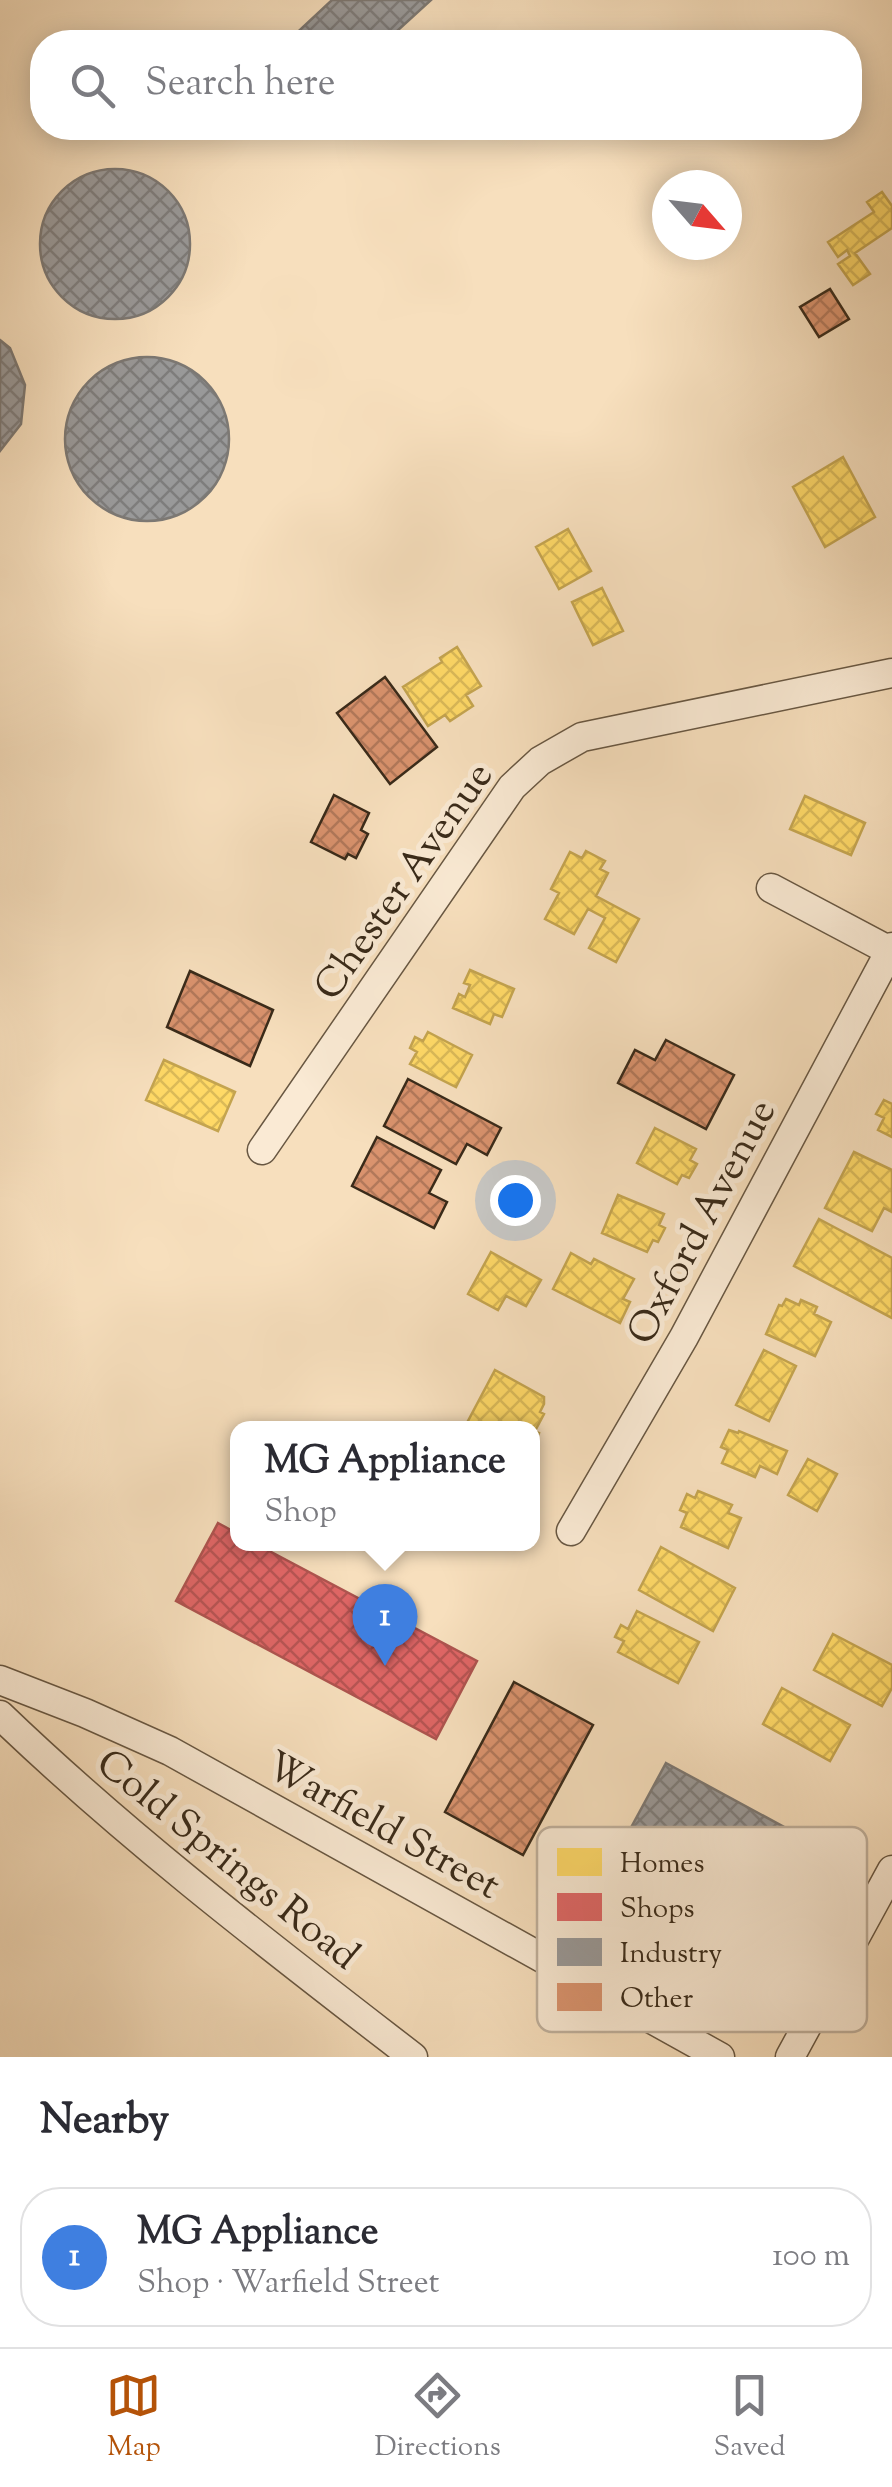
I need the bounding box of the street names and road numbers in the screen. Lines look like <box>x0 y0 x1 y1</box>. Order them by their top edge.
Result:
street label: Chester Avenue <box>302 752 509 1013</box>
street label: Oxford Avenue <box>615 1090 793 1356</box>
street label: Cold Springs Road <box>82 1737 370 1986</box>
street label: Warfield Street <box>254 1740 510 1916</box>

